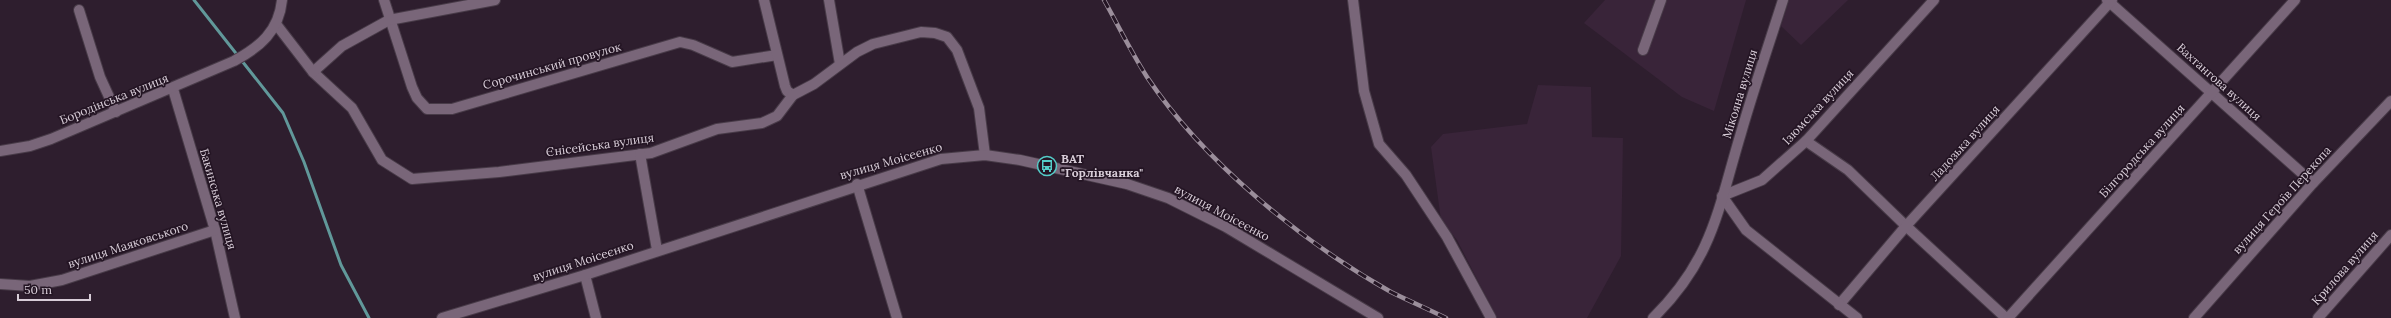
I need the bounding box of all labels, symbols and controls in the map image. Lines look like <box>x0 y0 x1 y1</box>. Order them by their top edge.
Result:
street label: Сорочинський провулок <box>481 38 623 92</box>
street label: Вахтангова вулиця <box>2174 40 2265 124</box>
street label: Мікояна вулиця <box>1719 48 1760 140</box>
street label: Ізюмська вулиця <box>1779 66 1856 147</box>
street label: Бородінська вулиця <box>57 70 170 127</box>
street label: Білгородська вулиця <box>2096 101 2188 201</box>
street label: Ладозька вулиця <box>1927 102 2003 184</box>
street label: Єнісейська вулиця <box>545 129 655 160</box>
street label: вулиця Моісеєнко <box>838 139 944 182</box>
street label: вулиця Героїв Перекопа <box>2229 143 2334 257</box>
street label: Бакинська вулиця <box>197 147 240 251</box>
place label: ВАТ "Горлівчанка" <box>1061 151 1143 180</box>
bus stop icon: ВАТ "Горлівчанка" <box>1036 155 1058 177</box>
street label: вулиця Моісеєнко <box>1172 181 1272 244</box>
street label: вулиця Маяковського <box>66 218 190 271</box>
street label: Крилова вулиця <box>2308 227 2381 308</box>
street label: вулиця Моісеєнко <box>530 237 635 284</box>
scale bar <box>18 276 90 302</box>
text: 50 m <box>24 282 52 297</box>

